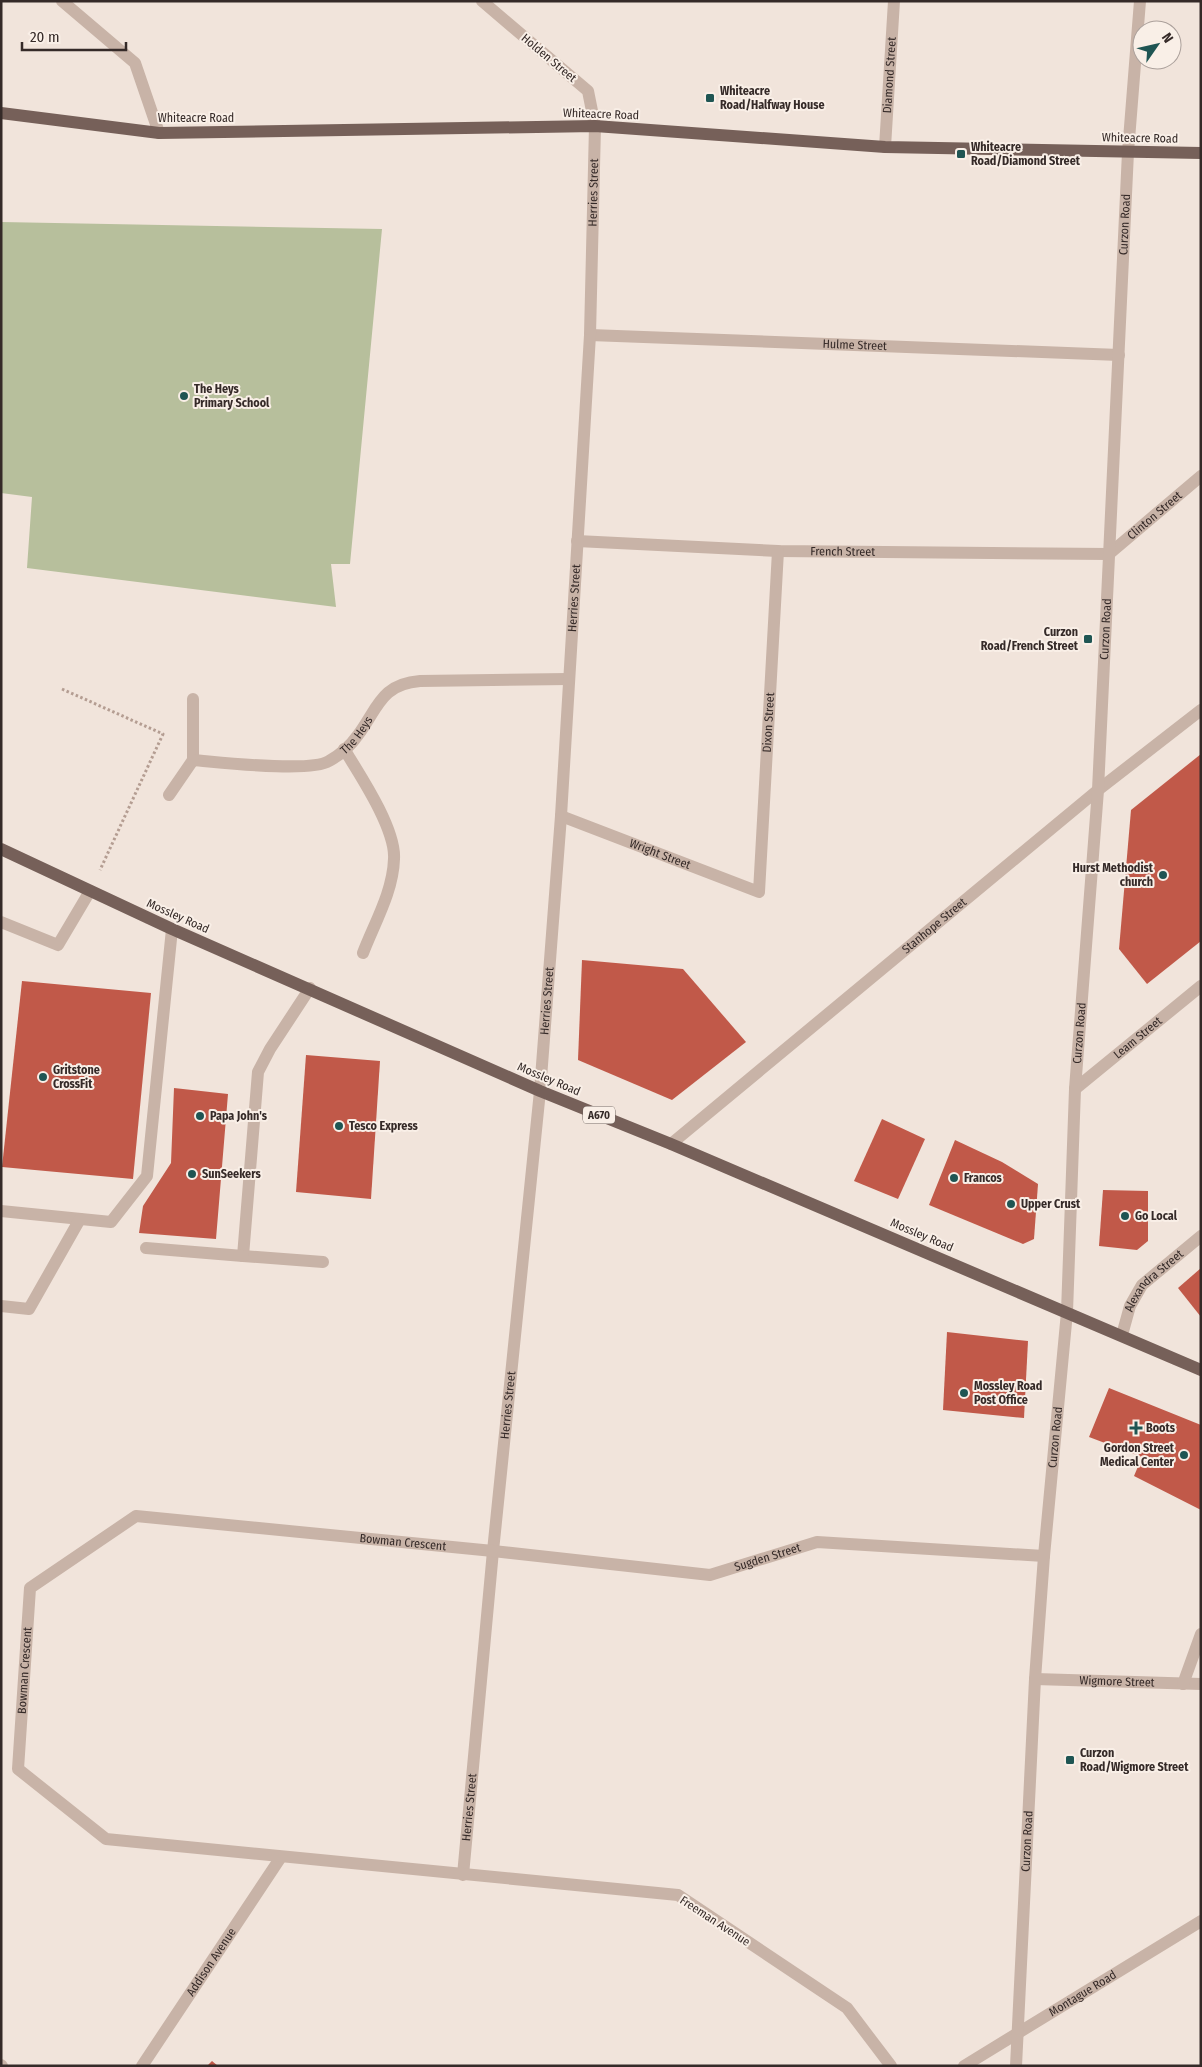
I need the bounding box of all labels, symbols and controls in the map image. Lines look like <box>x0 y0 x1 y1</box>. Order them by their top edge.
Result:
scale bar <box>22 20 126 52</box>
north arrow <box>1132 20 1182 70</box>
text: 20 m <box>30 28 60 46</box>
text: N <box>1158 30 1177 46</box>
street label: Holden Street <box>519 31 579 85</box>
street label: Diamond Street <box>880 36 899 114</box>
place label: Whiteacre Road/Halfway House <box>720 84 825 112</box>
marker: Whiteacre Road/Halfway House <box>704 92 716 104</box>
street label: Whiteacre Road <box>563 106 639 122</box>
street label: Whiteacre Road <box>158 111 234 125</box>
street label: Whiteacre Road <box>1102 130 1178 146</box>
place label: Whiteacre Road/Diamond Street <box>971 140 1081 168</box>
marker: Whiteacre Road/Diamond Street <box>955 148 967 160</box>
street label: Herries Street <box>586 158 601 227</box>
street label: Curzon Road <box>1116 194 1133 255</box>
street label: Hulme Street <box>822 337 887 353</box>
place label: The Heys Primary School <box>194 382 270 410</box>
marker: The Heys Primary School <box>178 390 190 402</box>
street label: Clinton Street <box>1124 488 1185 542</box>
street label: French Street <box>810 544 875 559</box>
street label: Herries Street <box>565 564 583 632</box>
street label: Curzon Road <box>1097 598 1114 660</box>
place label: Curzon Road/French Street <box>981 625 1079 653</box>
marker: Curzon Road/French Street <box>1082 633 1094 645</box>
street label: Dixon Street <box>760 692 777 753</box>
street label: The Heys <box>337 714 375 757</box>
street label: Wright Street <box>627 836 693 872</box>
place label: Hurst Methodist church <box>1073 861 1154 889</box>
marker: Hurst Methodist church <box>1157 869 1169 881</box>
street label: Stanhope Street <box>899 895 969 956</box>
street label: Mossley Road <box>145 896 211 936</box>
street label: Herries Street <box>537 966 556 1036</box>
street label: Curzon Road <box>1070 1002 1089 1064</box>
street label: Leam Street <box>1111 1014 1165 1062</box>
street label: Mossley Road <box>515 1059 583 1099</box>
place label: Gritstone CrossFit <box>53 1063 100 1091</box>
marker: Gritstone CrossFit <box>37 1071 49 1083</box>
road number: A670 <box>583 1106 615 1124</box>
place label: Papa John's <box>210 1109 268 1123</box>
marker: Papa John's <box>194 1110 206 1122</box>
place label: Tesco Express <box>349 1119 419 1133</box>
marker: Tesco Express <box>333 1120 345 1132</box>
place label: SunSeekers <box>202 1167 261 1181</box>
marker: SunSeekers <box>186 1168 198 1180</box>
place label: Francos <box>964 1171 1003 1185</box>
marker: Francos <box>948 1172 960 1184</box>
place label: Upper Crust <box>1021 1197 1081 1211</box>
marker: Upper Crust <box>1005 1198 1017 1210</box>
place label: Go Local <box>1135 1209 1178 1223</box>
marker: Go Local <box>1119 1210 1131 1222</box>
street label: Mossley Road <box>888 1215 956 1255</box>
street label: Alexandra Street <box>1122 1247 1186 1313</box>
street label: Herries Street <box>497 1370 518 1440</box>
place label: Mossley Road Post Office <box>974 1379 1042 1407</box>
marker: Mossley Road Post Office <box>958 1387 970 1399</box>
street label: Curzon Road <box>1045 1406 1065 1468</box>
place label: Boots <box>1146 1421 1176 1435</box>
marker: Boots <box>1130 1422 1142 1434</box>
place label: Gordon Street Medical Center <box>1100 1441 1175 1469</box>
marker: Gordon Street Medical Center <box>1178 1449 1190 1461</box>
street label: Bowman Crescent <box>359 1531 447 1553</box>
street label: Sugden Street <box>733 1540 802 1574</box>
street label: Bowman Crescent <box>15 1627 34 1714</box>
street label: Wigmore Street <box>1079 1673 1155 1690</box>
place label: Curzon Road/Wigmore Street <box>1080 1746 1189 1774</box>
marker: Curzon Road/Wigmore Street <box>1064 1754 1076 1766</box>
street label: Herries Street <box>459 1773 479 1842</box>
street label: Curzon Road <box>1019 1810 1036 1872</box>
street label: Freeman Avenue <box>677 1893 753 1949</box>
street label: Addison Avenue <box>184 1925 239 1999</box>
street label: Montague Road <box>1046 1968 1119 2019</box>

